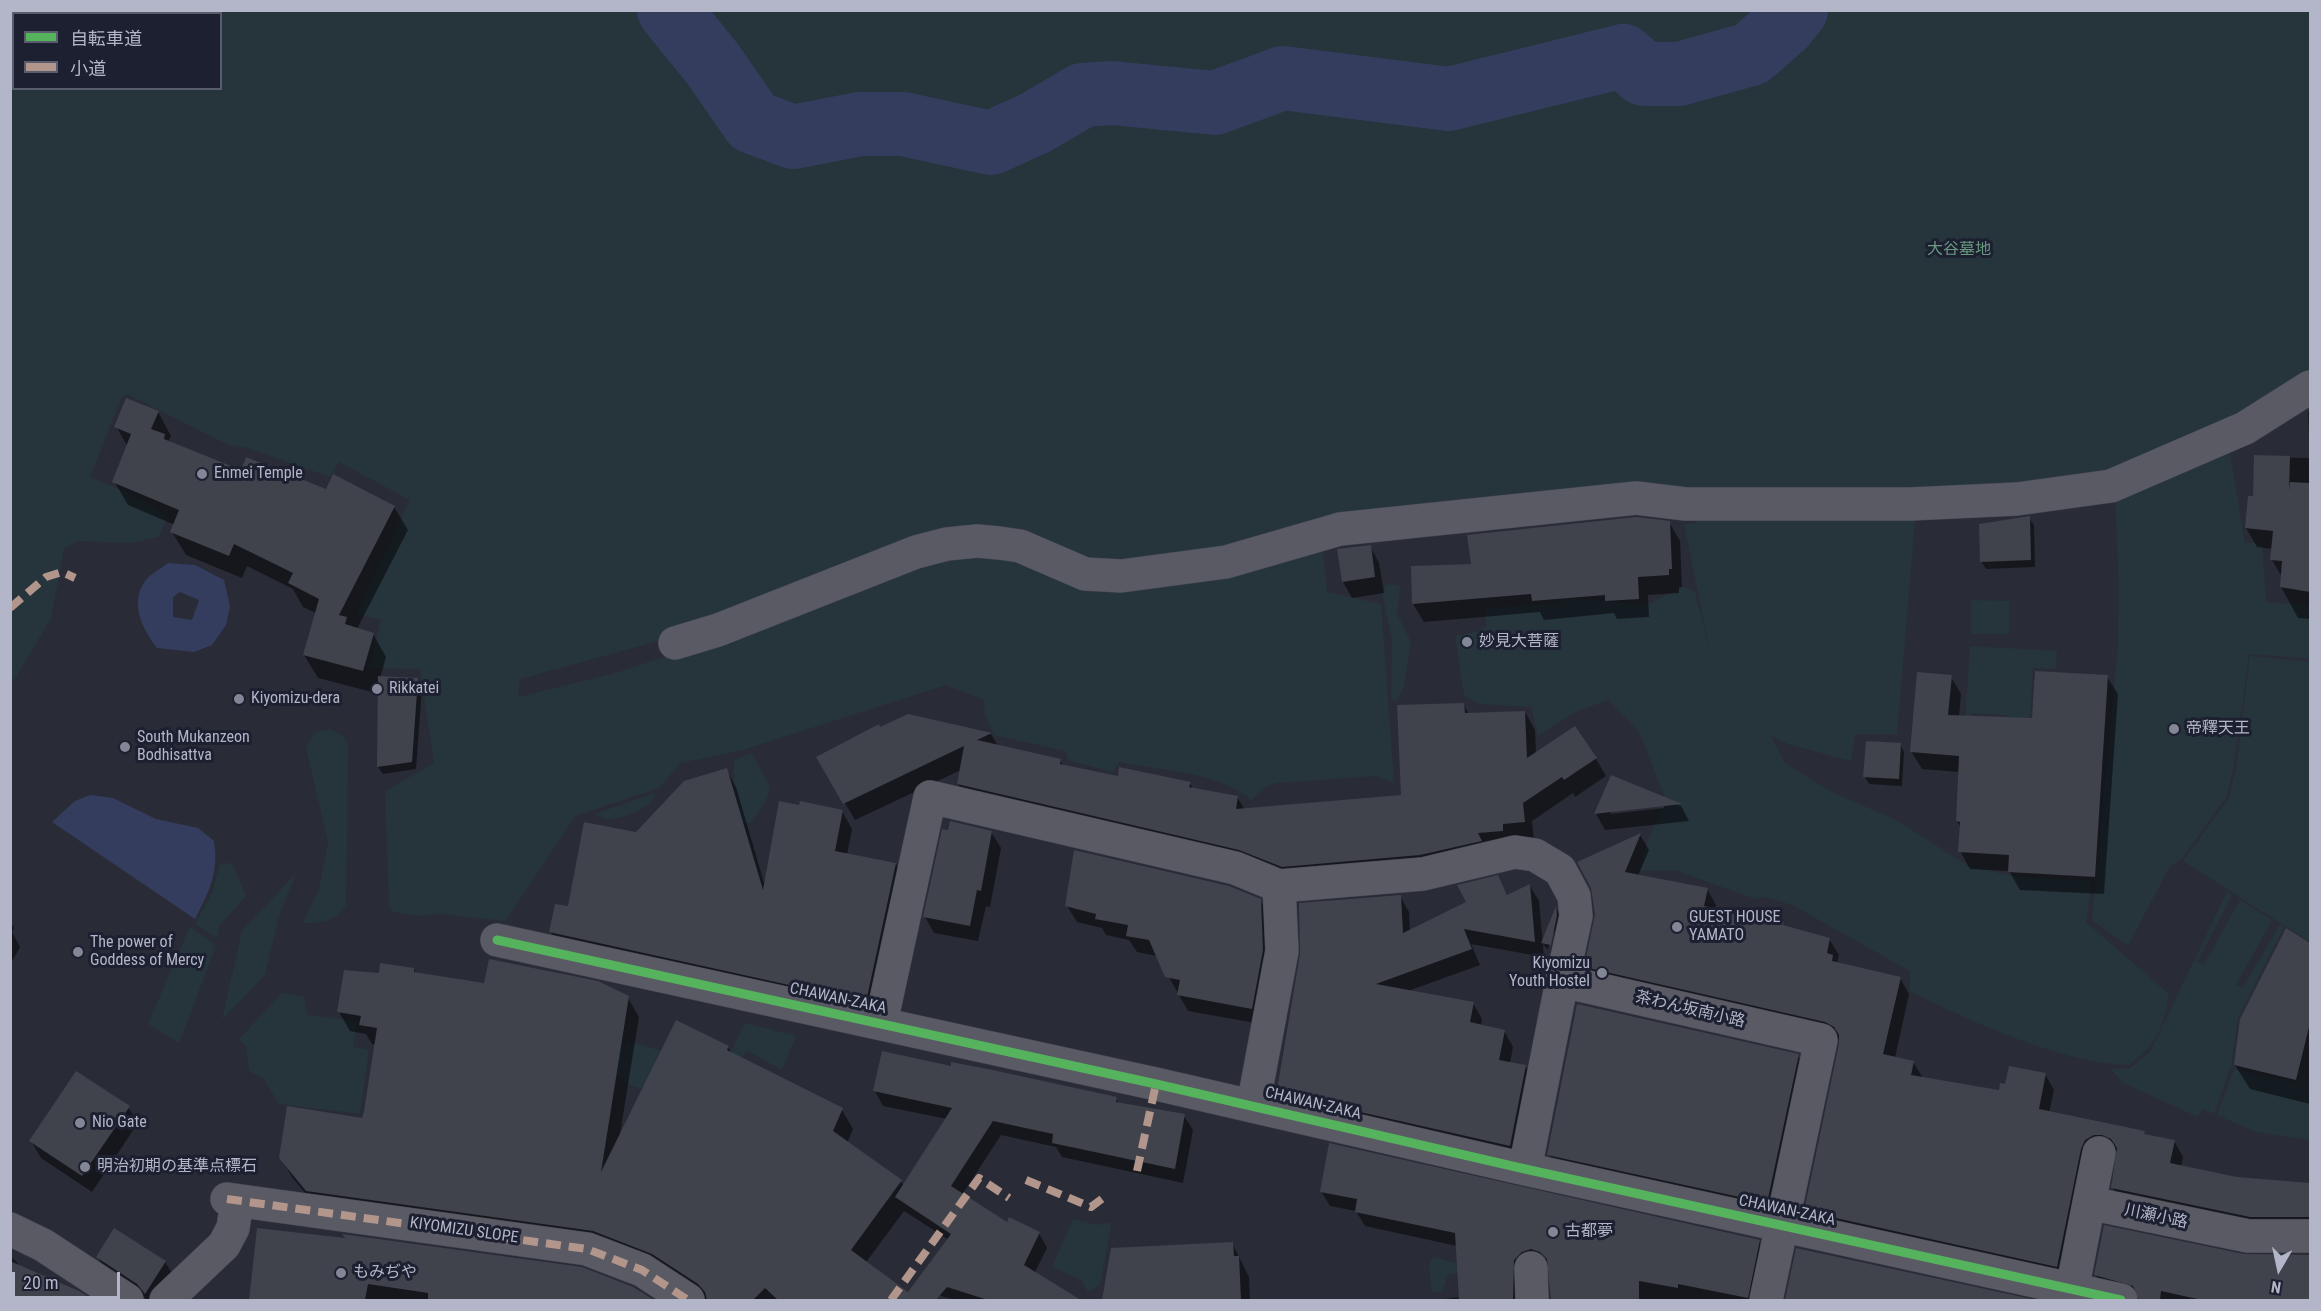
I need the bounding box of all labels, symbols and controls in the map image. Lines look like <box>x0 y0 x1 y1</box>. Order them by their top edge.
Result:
legend <box>12 12 222 90</box>
text: 自転車道 <box>70 28 142 49</box>
text: 小道 <box>70 58 106 79</box>
park label: 大谷墓地 <box>1927 240 1991 260</box>
place label: Enmei Temple <box>214 464 303 484</box>
marker: Enmei Temple <box>195 467 209 481</box>
place label: 妙見大菩薩 <box>1479 632 1559 652</box>
marker: 妙見大菩薩 <box>1460 635 1474 649</box>
place label: Rikkatei <box>389 679 439 699</box>
marker: Rikkatei <box>370 682 384 696</box>
place label: Kiyomizu-dera <box>251 689 340 709</box>
marker: Kiyomizu-dera <box>232 692 246 706</box>
place label: 帝釋天王 <box>2186 719 2250 739</box>
marker: 帝釋天王 <box>2167 722 2181 736</box>
place label: South Mukanzeon Bodhisattva <box>137 728 250 766</box>
marker: South Mukanzeon Bodhisattva <box>118 740 132 754</box>
place label: GUEST HOUSE YAMATO <box>1689 908 1780 946</box>
marker: GUEST HOUSE YAMATO <box>1670 920 1684 934</box>
place label: The power of Goddess of Mercy <box>90 933 204 971</box>
marker: The power of Goddess of Mercy <box>71 945 85 959</box>
place label: Kiyomizu Youth Hostel <box>1509 954 1590 992</box>
marker: Kiyomizu Youth Hostel <box>1595 966 1609 980</box>
street label: CHAWAN-ZAKA <box>788 979 888 1019</box>
street label: 茶わん坂南小路 <box>1633 988 1747 1032</box>
street label: CHAWAN-ZAKA <box>1263 1084 1363 1124</box>
place label: Nio Gate <box>92 1113 147 1133</box>
marker: Nio Gate <box>73 1116 87 1130</box>
place label: 明治初期の基準点標石 <box>97 1157 257 1177</box>
marker: 明治初期の基準点標石 <box>78 1160 92 1174</box>
street label: CHAWAN-ZAKA <box>1737 1191 1837 1231</box>
street label: 川瀬小路 <box>2123 1201 2189 1233</box>
street label: KIYOMIZU SLOPE <box>409 1214 519 1248</box>
place label: 古都夢 <box>1565 1222 1613 1242</box>
marker: 古都夢 <box>1546 1225 1560 1239</box>
north arrow <box>2249 1239 2309 1299</box>
scale bar <box>15 1260 123 1298</box>
place label: もみぢや <box>353 1263 417 1283</box>
marker: もみぢや <box>334 1266 348 1280</box>
text: 20 m <box>23 1272 58 1293</box>
text: N <box>2270 1277 2282 1297</box>

